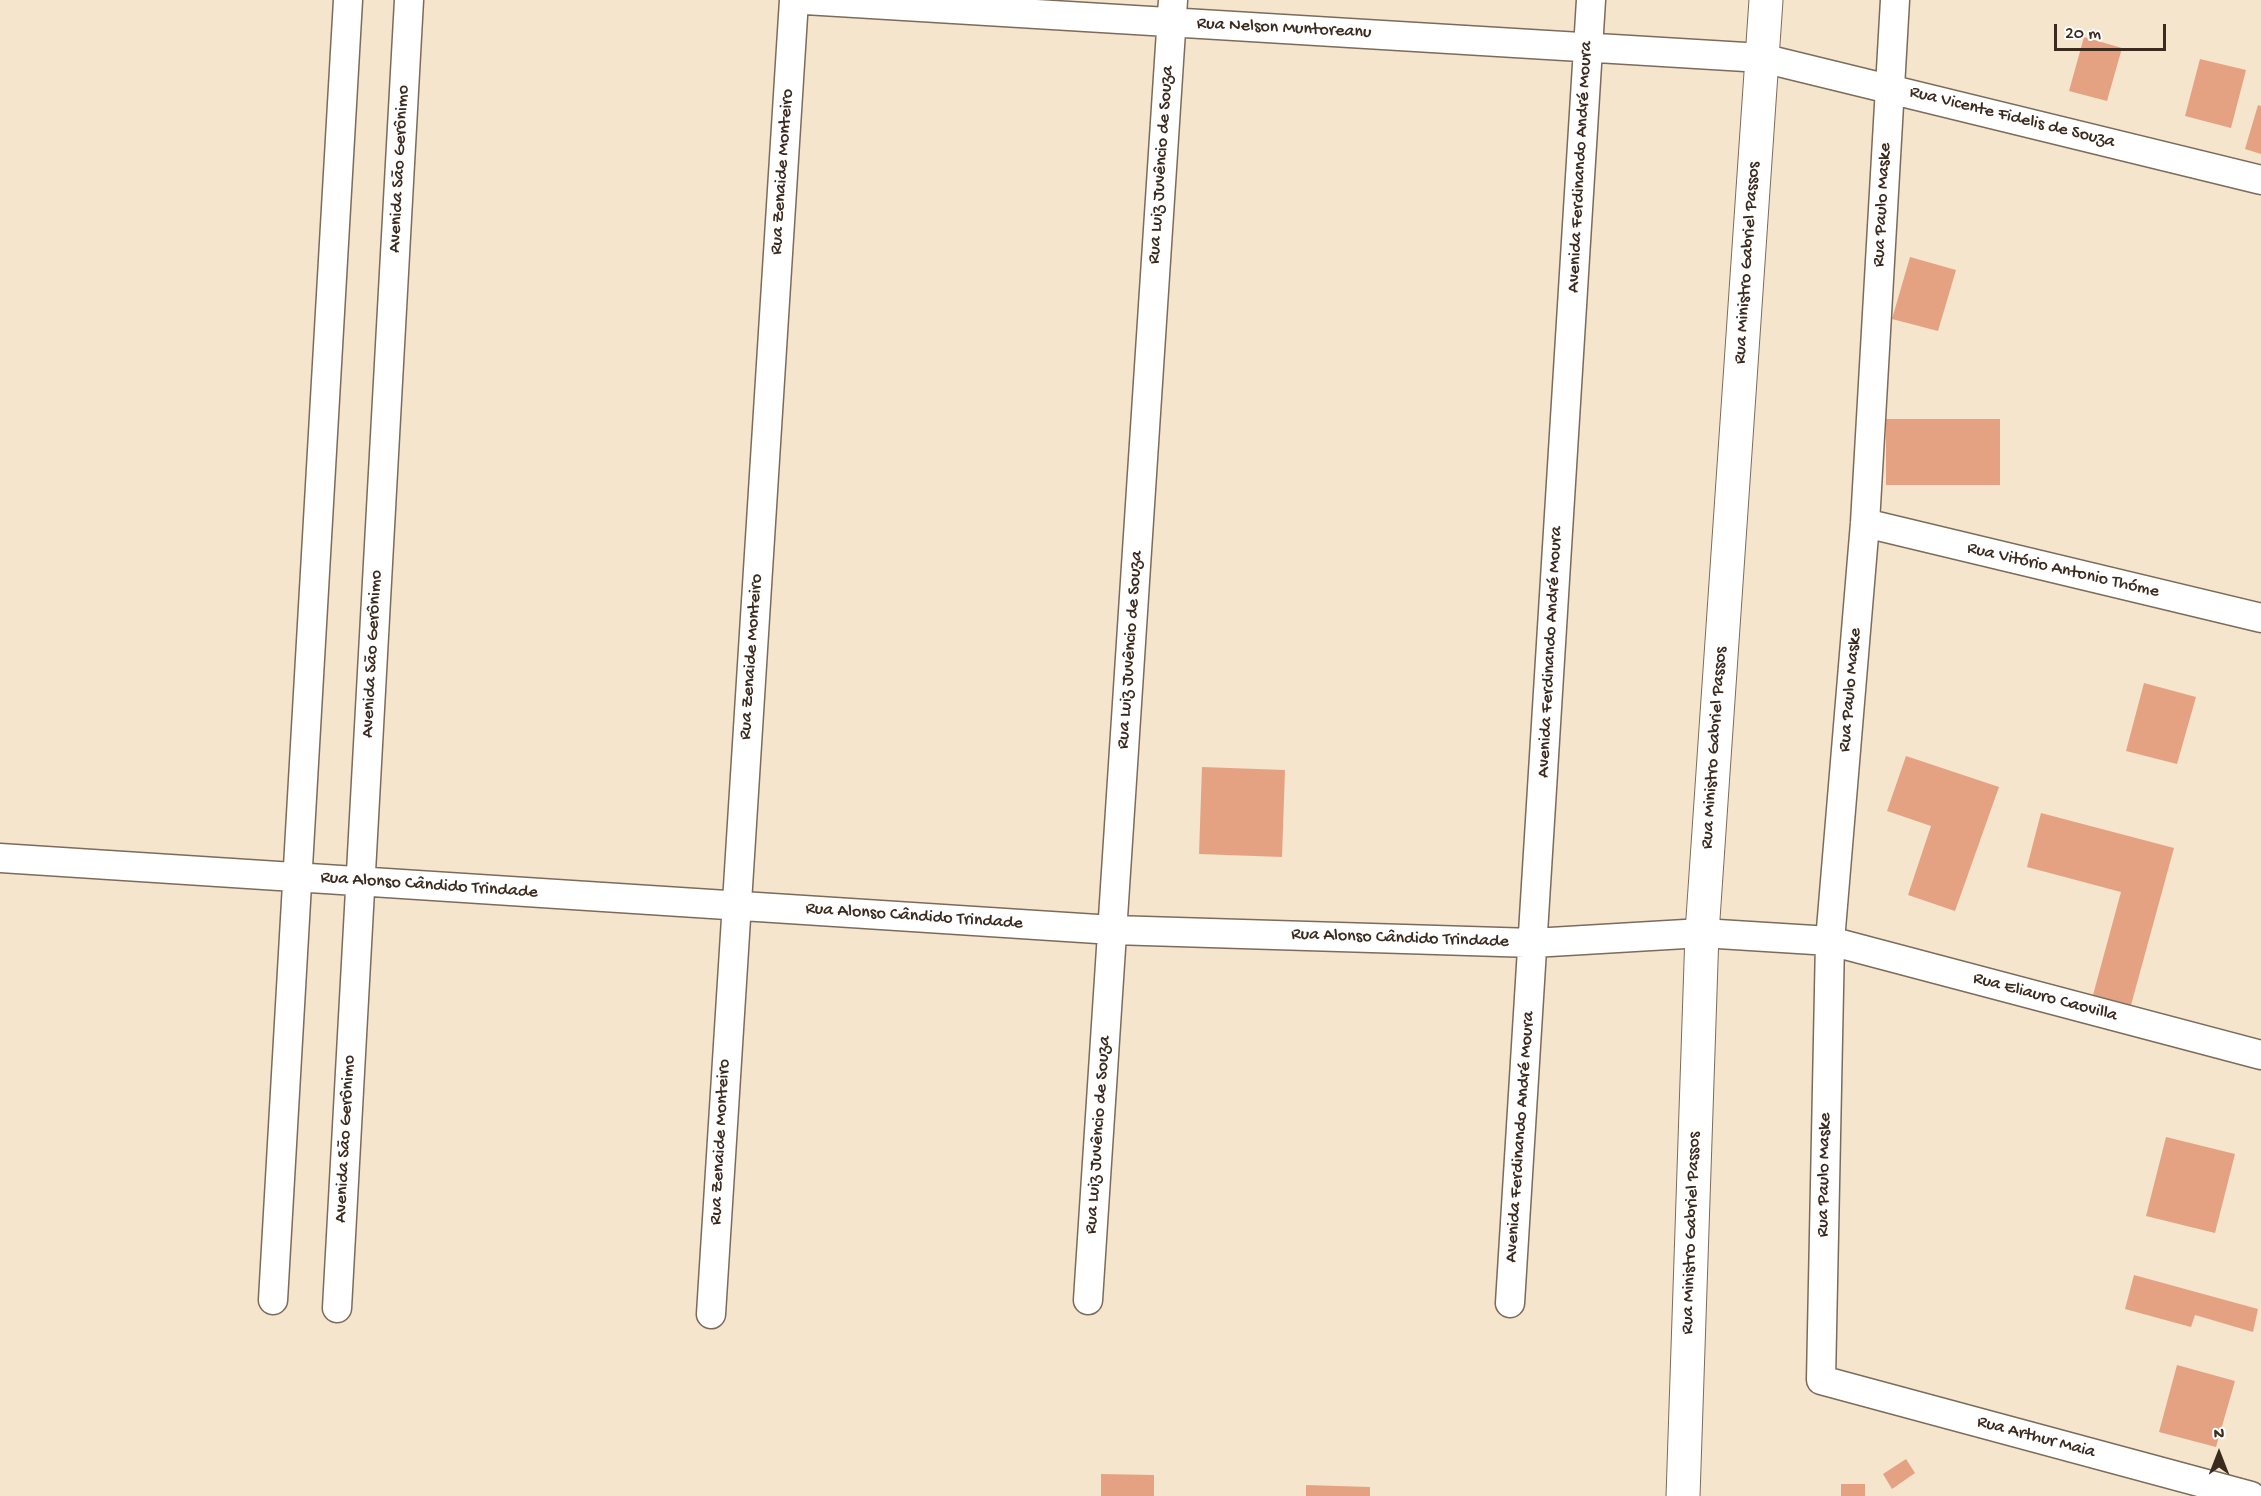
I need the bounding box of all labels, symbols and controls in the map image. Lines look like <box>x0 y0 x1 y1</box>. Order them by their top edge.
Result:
scale bar <box>2057 12 2170 50</box>
street label: Rua Nelson Muntoreanu <box>1196 14 1372 44</box>
text: 20 m <box>2065 24 2101 45</box>
street label: Avenida Ferdinando André Moura <box>1564 41 1598 293</box>
street label: Rua Luiz Juvêncio de Souza <box>1144 65 1180 265</box>
street label: Rua Vicente Fidelis de Souza <box>1907 82 2117 154</box>
street label: Avenida São Gerônimo <box>385 85 415 253</box>
street label: Rua Zenaide Monteiro <box>766 88 800 256</box>
street label: Rua Paulo Maske <box>1869 142 1897 268</box>
street label: Rua Ministro Gabriel Passos <box>1730 161 1766 365</box>
street label: Avenida Ferdinando André Moura <box>1534 526 1568 778</box>
street label: Rua Vitório Antonio Thóme <box>1965 538 2161 604</box>
street label: Rua Luiz Juvêncio de Souza <box>1113 550 1149 750</box>
street label: Avenida São Gerônimo <box>358 570 388 738</box>
street label: Rua Zenaide Monteiro <box>735 573 769 741</box>
street label: Rua Paulo Maske <box>1835 627 1867 753</box>
street label: Rua Ministro Gabriel Passos <box>1697 646 1733 850</box>
street label: Rua Alonso Cândido Trindade <box>320 868 538 904</box>
street label: Rua Alonso Cândido Trindade <box>805 899 1023 935</box>
street label: Rua Alonso Cândido Trindade <box>1291 924 1509 954</box>
street label: Rua Eliauro Caovilla <box>1970 968 2120 1028</box>
street label: Avenida Ferdinando André Moura <box>1501 1011 1541 1263</box>
street label: Rua Luiz Juvêncio de Souza <box>1081 1035 1117 1235</box>
street label: Avenida São Gerônimo <box>331 1055 361 1223</box>
street label: Rua Zenaide Monteiro <box>706 1058 736 1226</box>
street label: Rua Paulo Maske <box>1813 1113 1837 1237</box>
street label: Rua Ministro Gabriel Passos <box>1678 1131 1706 1335</box>
street label: Rua Arthur Maia <box>1974 1412 2098 1464</box>
north arrow <box>2189 1424 2249 1484</box>
text: N <box>2214 1426 2224 1445</box>

